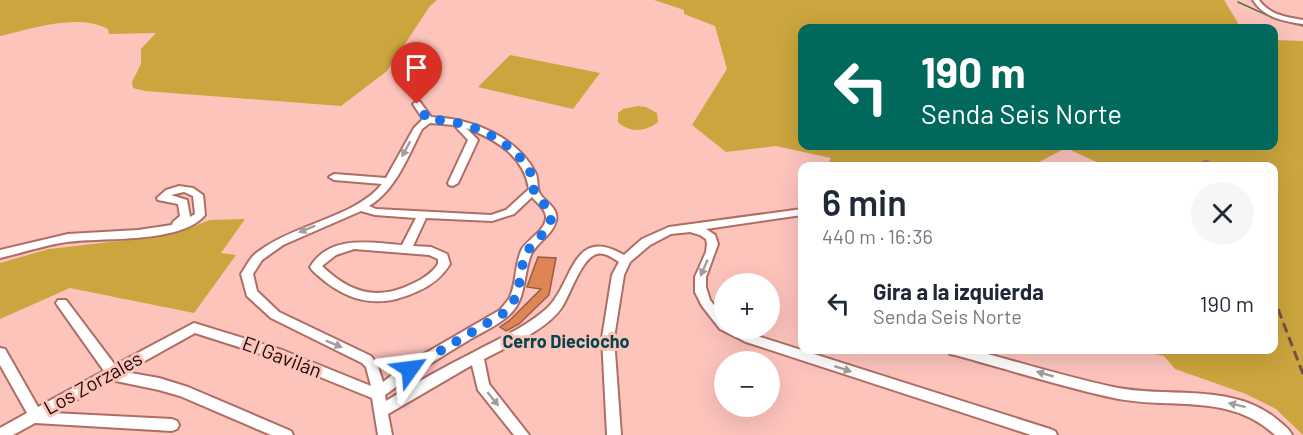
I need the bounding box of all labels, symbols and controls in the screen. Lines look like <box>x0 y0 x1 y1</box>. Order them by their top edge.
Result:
pin <box>391 42 442 104</box>
text: 190 m <box>921 46 1026 96</box>
icon: left <box>822 48 900 126</box>
icon: arrive <box>400 51 433 84</box>
text: Senda Seis Norte <box>921 97 1122 129</box>
one-way arrow <box>401 141 411 158</box>
text: 6 min <box>822 180 907 223</box>
button: close <box>1191 182 1254 245</box>
one-way arrow <box>297 224 315 234</box>
text: 440 m · 16:36 <box>822 224 933 248</box>
one-way arrow <box>700 259 709 276</box>
map controls <box>714 273 780 417</box>
button: + <box>714 273 780 339</box>
text: Gira a la izquierda <box>873 278 1044 304</box>
icon: left <box>822 287 855 320</box>
text: 190 m <box>1200 290 1254 316</box>
text: Senda Seis Norte <box>873 304 1022 328</box>
street label: El Gavilán <box>239 330 325 382</box>
district label: Cerro Dieciocho <box>502 330 630 352</box>
position arrow <box>378 337 442 401</box>
one-way arrow <box>325 339 343 349</box>
street label: Los Zorzales <box>39 345 146 419</box>
button: − <box>714 351 780 417</box>
one-way arrow <box>834 365 852 374</box>
one-way arrow <box>1036 369 1054 378</box>
one-way arrow <box>486 391 498 406</box>
one-way arrow <box>1228 399 1246 409</box>

